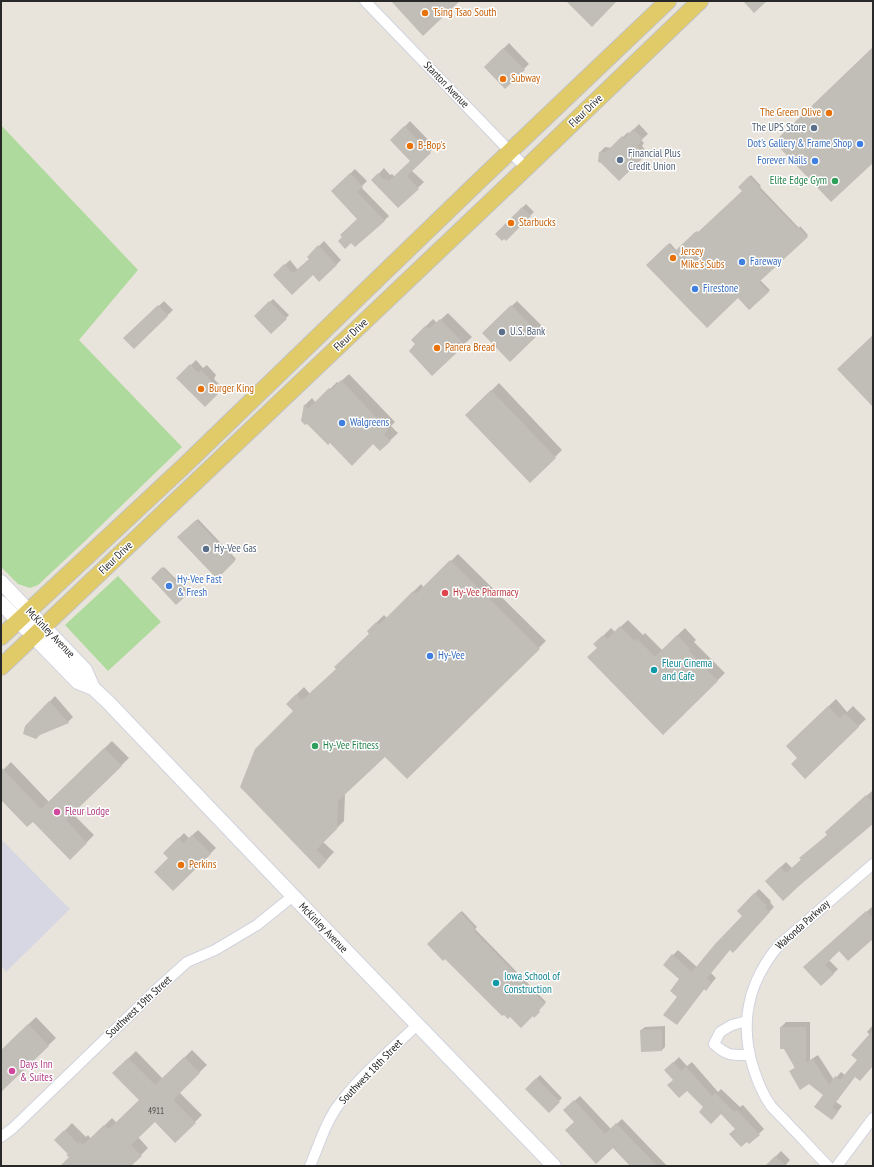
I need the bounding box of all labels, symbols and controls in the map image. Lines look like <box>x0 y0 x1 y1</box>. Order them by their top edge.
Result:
place label: Tsing Tsao South <box>433 6 496 20</box>
marker: Tsing Tsao South <box>420 8 430 18</box>
street label: Stanton Avenue <box>421 59 471 111</box>
place label: Subway <box>511 72 540 86</box>
marker: Subway <box>498 74 508 84</box>
street label: Fleur Drive <box>566 92 606 130</box>
place label: The Green Olive <box>760 106 821 120</box>
marker: The Green Olive <box>824 108 834 118</box>
place label: The UPS Store <box>752 121 806 135</box>
marker: The UPS Store <box>809 123 819 133</box>
place label: Dot's Gallery & Frame Shop <box>747 137 852 151</box>
place label: B-Bop's <box>418 139 446 153</box>
marker: Dot's Gallery & Frame Shop <box>855 139 865 149</box>
marker: B-Bop's <box>405 141 415 151</box>
place label: Financial Plus Credit Union <box>628 147 681 173</box>
place label: Forever Nails <box>757 154 807 168</box>
marker: Financial Plus Credit Union <box>615 155 625 165</box>
marker: Forever Nails <box>810 156 820 166</box>
place label: Elite Edge Gym <box>770 174 827 188</box>
marker: Elite Edge Gym <box>830 176 840 186</box>
place label: Starbucks <box>519 216 556 230</box>
marker: Starbucks <box>506 218 516 228</box>
place label: Jersey Mike's Subs <box>681 245 724 271</box>
marker: Jersey Mike's Subs <box>668 253 678 263</box>
place label: Fareway <box>750 255 781 269</box>
marker: Fareway <box>737 257 747 267</box>
place label: Firestone <box>703 282 738 296</box>
marker: Firestone <box>690 284 700 294</box>
street label: Fleur Drive <box>331 316 371 354</box>
place label: U.S. Bank <box>510 325 545 339</box>
marker: U.S. Bank <box>497 327 507 337</box>
place label: Panera Bread <box>445 341 495 355</box>
marker: Panera Bread <box>432 343 442 353</box>
place label: Burger King <box>209 382 254 396</box>
marker: Burger King <box>196 384 206 394</box>
place label: Walgreens <box>350 416 389 430</box>
marker: Walgreens <box>337 418 347 428</box>
street label: Fleur Drive <box>96 539 136 577</box>
place label: Hy-Vee Gas <box>214 542 257 556</box>
marker: Hy-Vee Gas <box>201 544 211 554</box>
place label: Hy-Vee Fast & Fresh <box>177 573 222 599</box>
marker: Hy-Vee Fast & Fresh <box>164 581 174 591</box>
place label: Hy-Vee Pharmacy <box>453 586 519 600</box>
marker: Hy-Vee Pharmacy <box>440 588 450 598</box>
street label: McKinley Avenue <box>23 605 77 661</box>
place label: Hy-Vee <box>438 649 465 663</box>
marker: Hy-Vee <box>425 651 435 661</box>
place label: Fleur Cinema and Cafe <box>662 657 712 683</box>
marker: Fleur Cinema and Cafe <box>649 665 659 675</box>
place label: Hy-Vee Fitness <box>323 739 379 753</box>
marker: Hy-Vee Fitness <box>310 741 320 751</box>
place label: Fleur Lodge <box>65 805 110 819</box>
marker: Fleur Lodge <box>52 807 62 817</box>
place label: Perkins <box>189 858 216 872</box>
marker: Perkins <box>176 860 186 870</box>
street label: Wakonda Parkway <box>773 897 833 953</box>
street label: McKinley Avenue <box>296 900 350 956</box>
place label: Iowa School of Construction <box>504 970 560 996</box>
street label: Southwest 19th Street <box>103 973 175 1041</box>
marker: Iowa School of Construction <box>491 978 501 988</box>
street label: Southwest 18th Street <box>337 1037 405 1107</box>
place label: Days Inn & Suites <box>20 1058 53 1084</box>
marker: Days Inn & Suites <box>7 1066 17 1076</box>
house number: 4911 <box>148 1106 164 1116</box>

